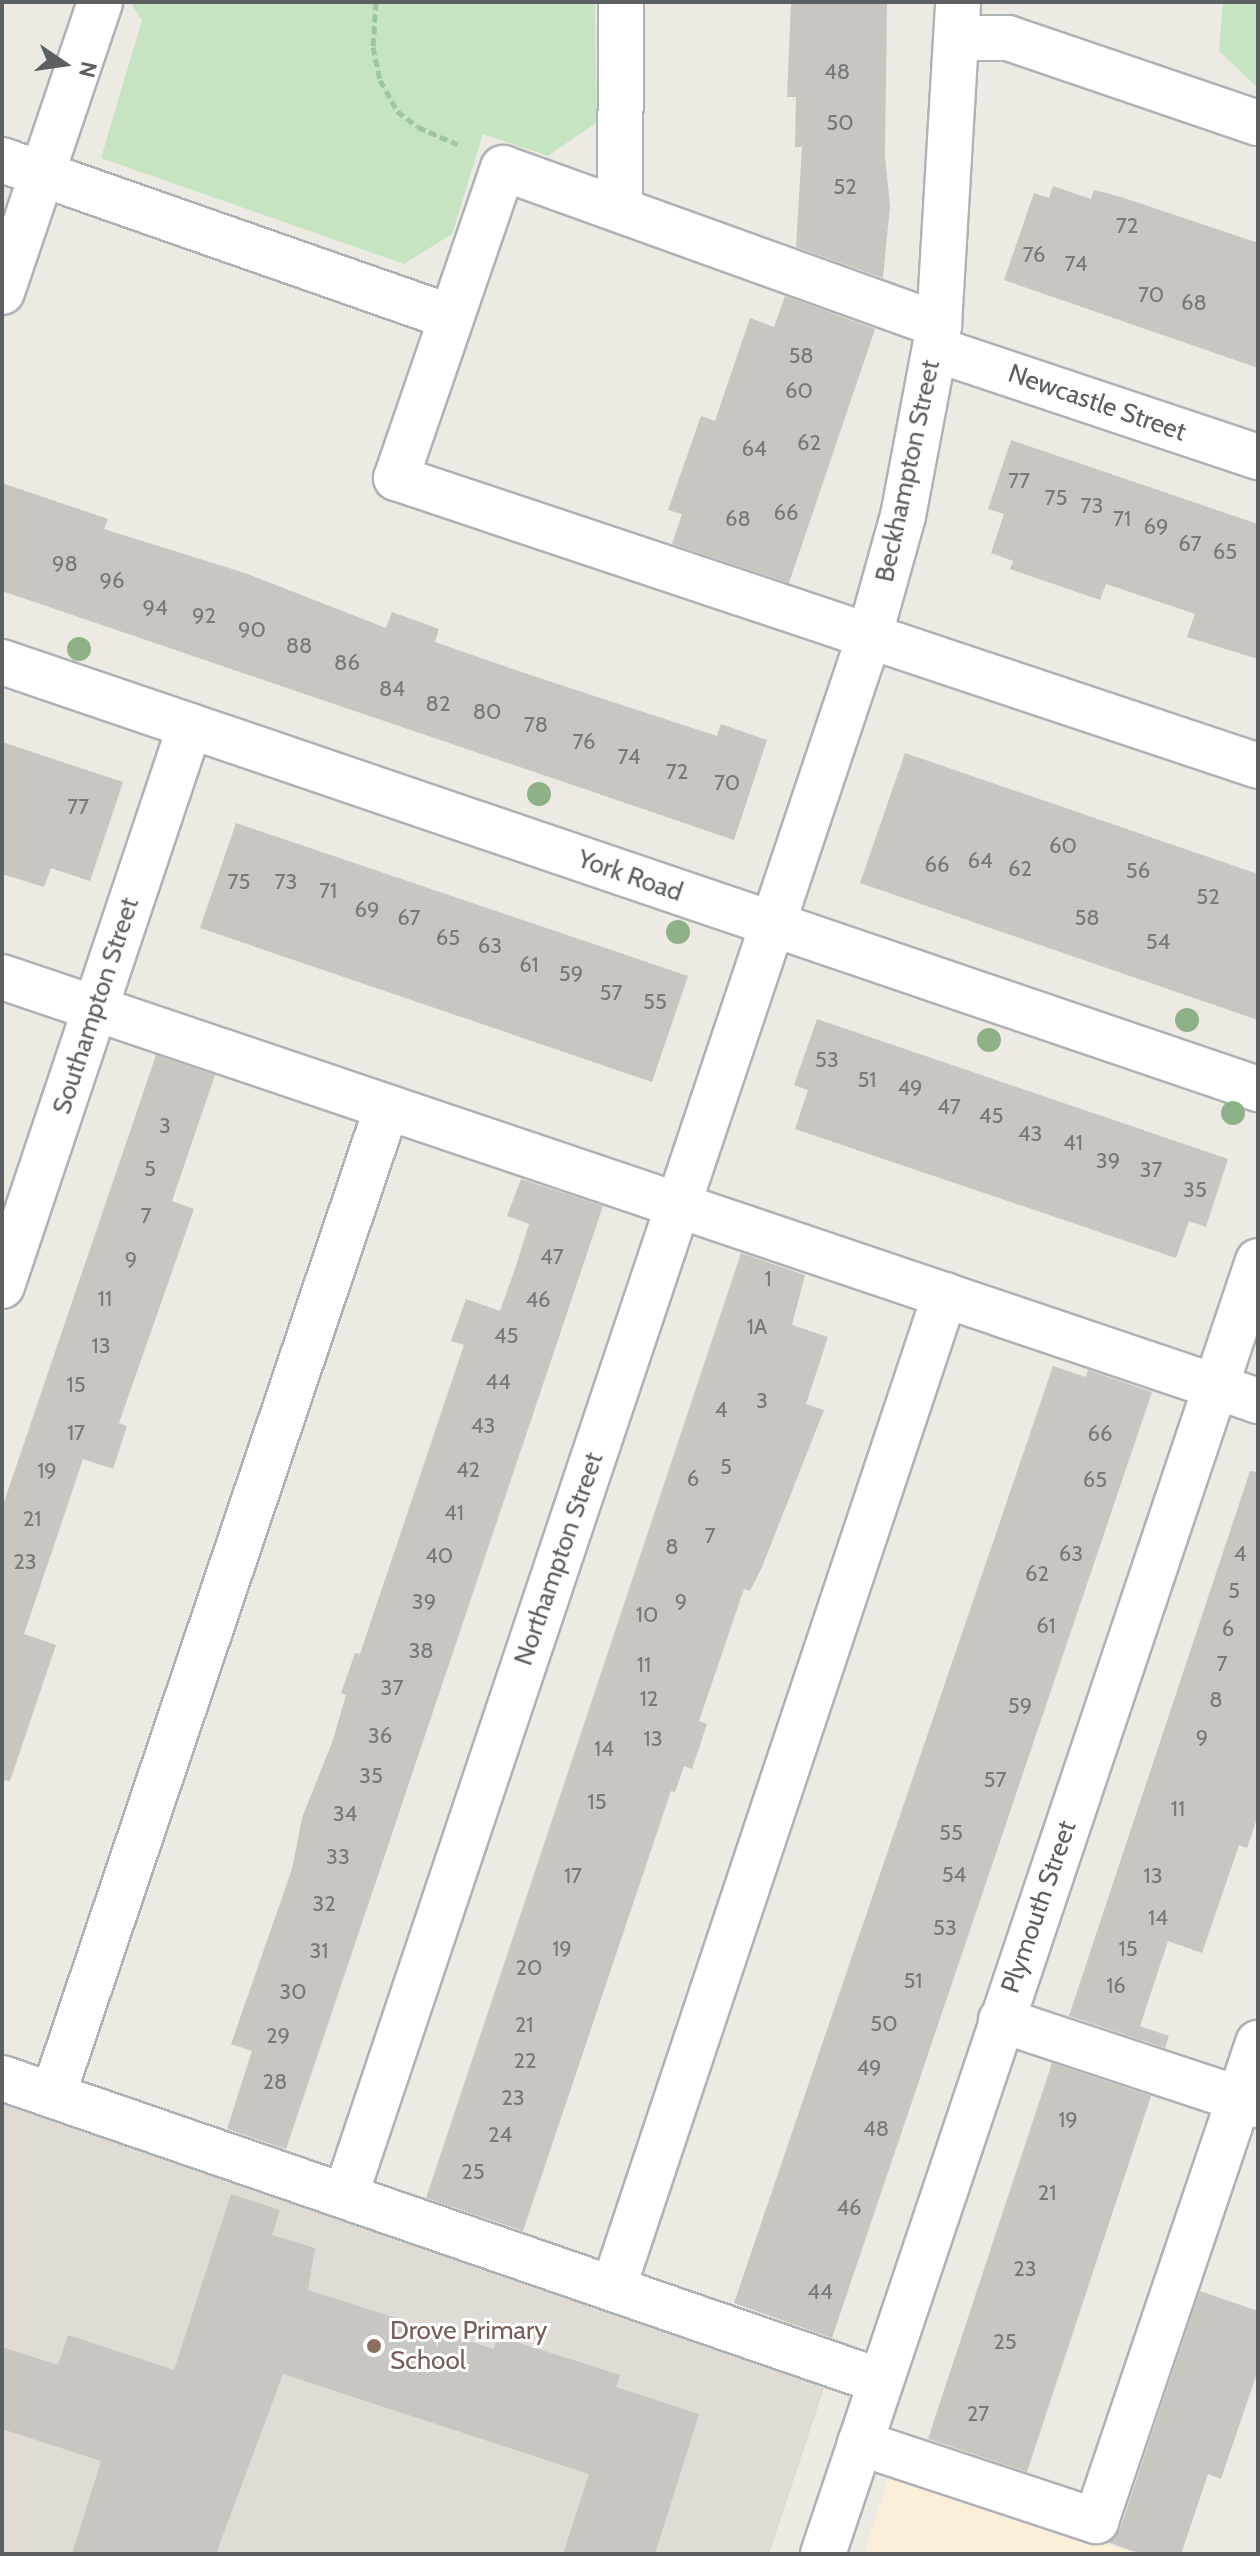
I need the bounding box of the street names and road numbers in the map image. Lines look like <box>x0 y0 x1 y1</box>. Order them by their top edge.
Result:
street label: Beckhampton Street <box>869 357 947 585</box>
street label: Newcastle Street <box>1004 358 1190 448</box>
street label: York Road <box>573 844 687 908</box>
street label: Southampton Street <box>46 894 146 1118</box>
street label: Northampton Street <box>508 1448 610 1670</box>
street label: Plymouth Street <box>995 1817 1083 1997</box>

